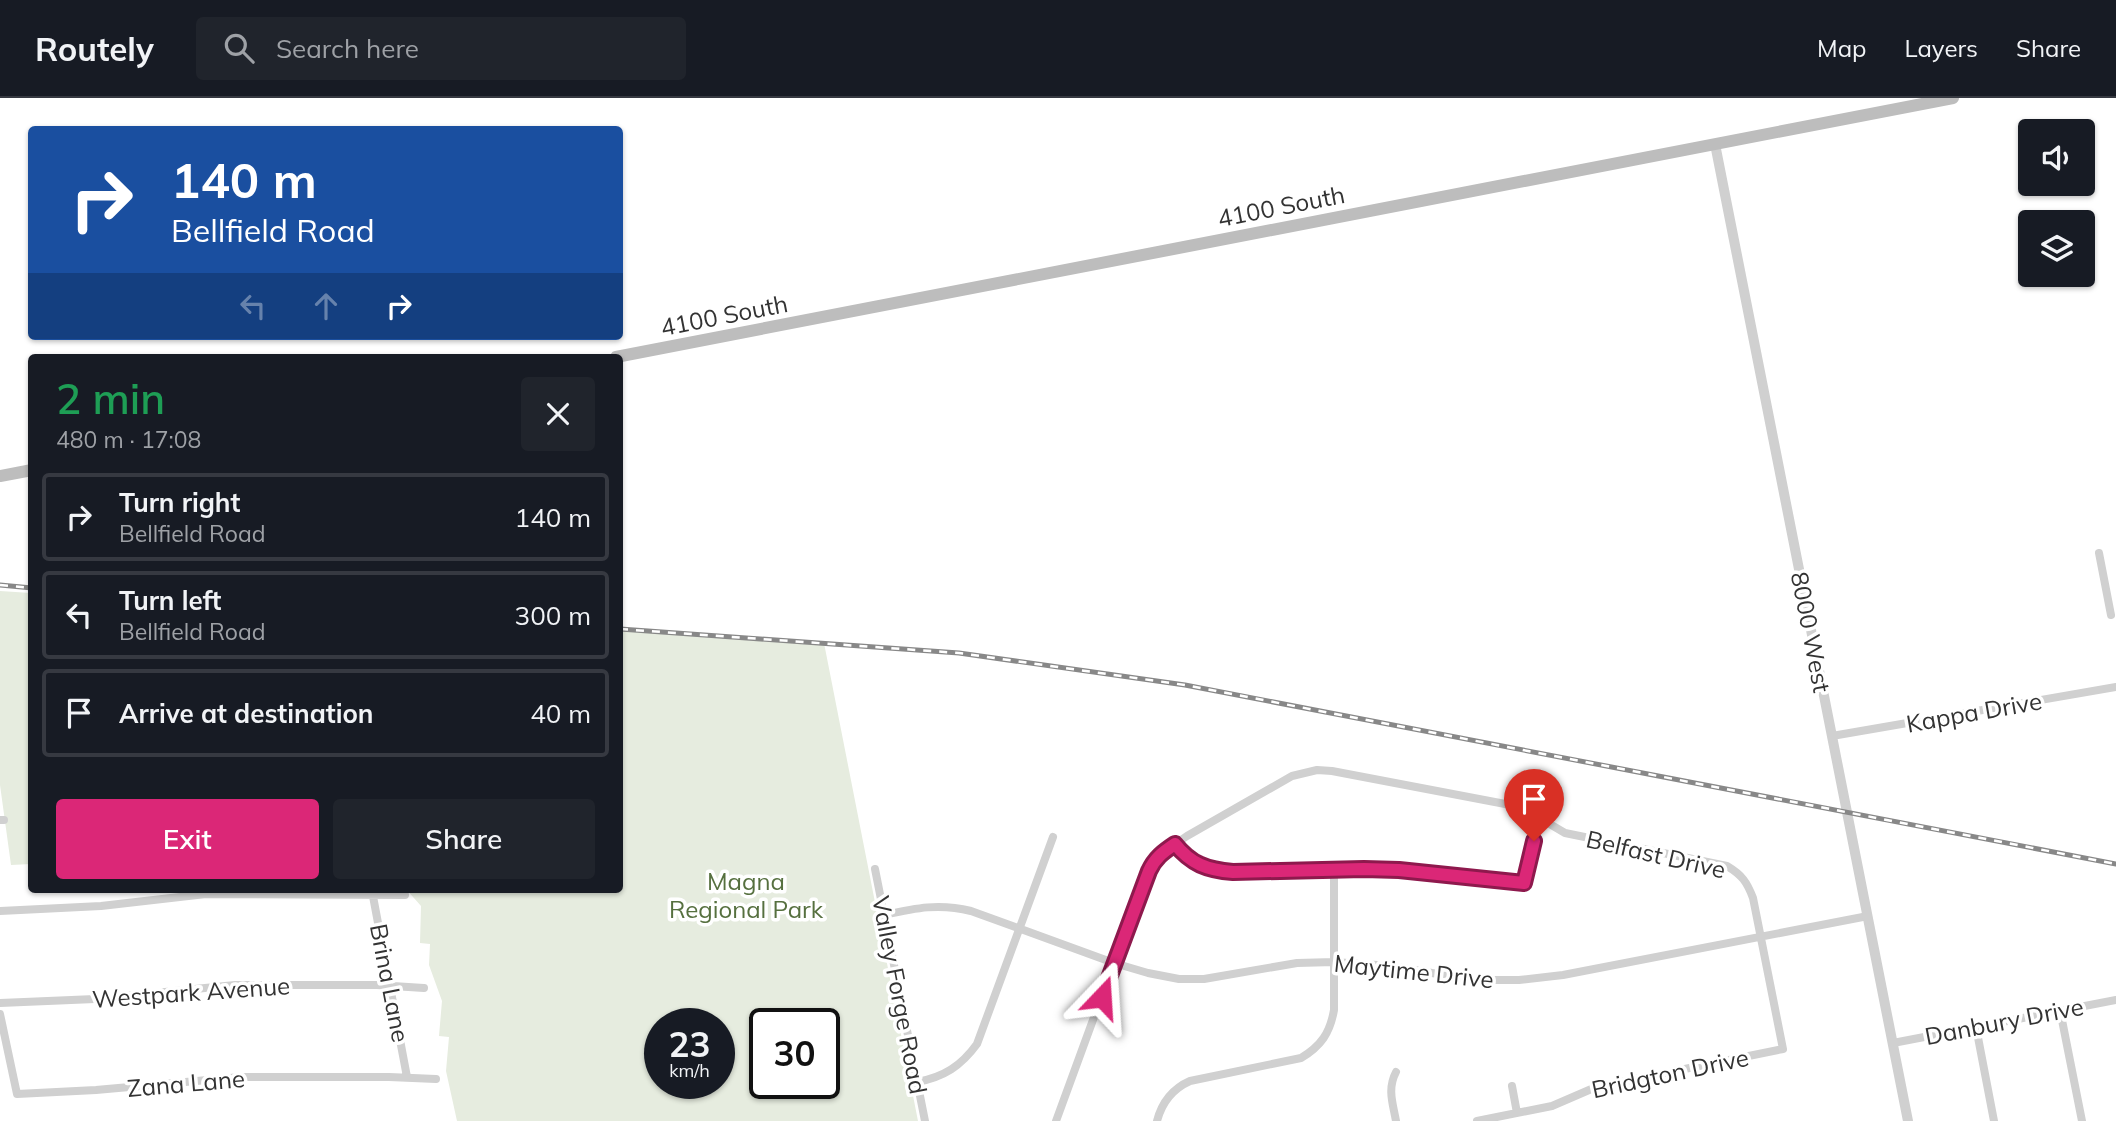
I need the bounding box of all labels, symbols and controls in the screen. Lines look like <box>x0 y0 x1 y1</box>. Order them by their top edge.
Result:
search box <box>196 17 686 80</box>
text: Routely <box>35 28 154 69</box>
icon: search <box>220 29 258 67</box>
text: Search here <box>276 32 419 65</box>
text: Map <box>1817 33 1866 63</box>
text: Layers <box>1904 33 1978 63</box>
text: Share <box>2016 33 2081 63</box>
map controls <box>2018 119 2095 287</box>
button: sound <box>2018 119 2095 196</box>
text: 140 m <box>171 149 317 210</box>
icon: right <box>56 154 147 245</box>
street label: 4100 South <box>1215 179 1347 233</box>
text: Bellfield Road <box>171 210 375 250</box>
button: layers <box>2018 210 2095 287</box>
icon: left <box>234 287 272 325</box>
icon: ahead <box>307 287 345 325</box>
icon: right <box>380 287 418 325</box>
street label: 4100 South <box>658 288 790 342</box>
text: 2 min <box>56 372 165 425</box>
button: close <box>521 377 595 451</box>
text: 480 m · 17:08 <box>56 425 201 454</box>
text: Turn right <box>119 486 240 519</box>
icon: right <box>60 498 98 536</box>
text: 140 m <box>515 501 591 534</box>
text: Bellfield Road <box>119 519 265 548</box>
street label: 8000 West <box>1785 569 1837 695</box>
text: Turn left <box>119 584 221 617</box>
icon: left <box>60 596 98 634</box>
text: 300 m <box>515 599 591 632</box>
text: Bellfield Road <box>119 617 265 646</box>
street label: Kappa Drive <box>1904 685 2044 739</box>
icon: arrive <box>60 694 98 732</box>
text: Arrive at destination <box>119 697 374 730</box>
text: 40 m <box>530 697 591 730</box>
pin <box>1504 769 1564 841</box>
icon: arrive <box>1515 780 1553 818</box>
button: Exit <box>56 799 319 879</box>
button: Share <box>333 799 595 879</box>
street label: Belfast Drive <box>1583 823 1729 885</box>
park label: Magna Regional Park <box>669 866 824 924</box>
street label: Valley Forge Road <box>866 893 934 1097</box>
street label: Brina Lane <box>364 921 416 1045</box>
street label: Maytime Drive <box>1333 948 1495 994</box>
position arrow <box>1065 960 1139 1034</box>
street label: Westpark Avenue <box>91 970 291 1014</box>
street label: Danbury Drive <box>1922 991 2086 1051</box>
speed limit sign: 30 <box>749 1008 840 1099</box>
text: 23 <box>668 1022 711 1066</box>
street label: Bridgton Drive <box>1589 1042 1751 1104</box>
text: km/h <box>669 1059 710 1082</box>
street label: Zana Lane <box>126 1063 246 1103</box>

